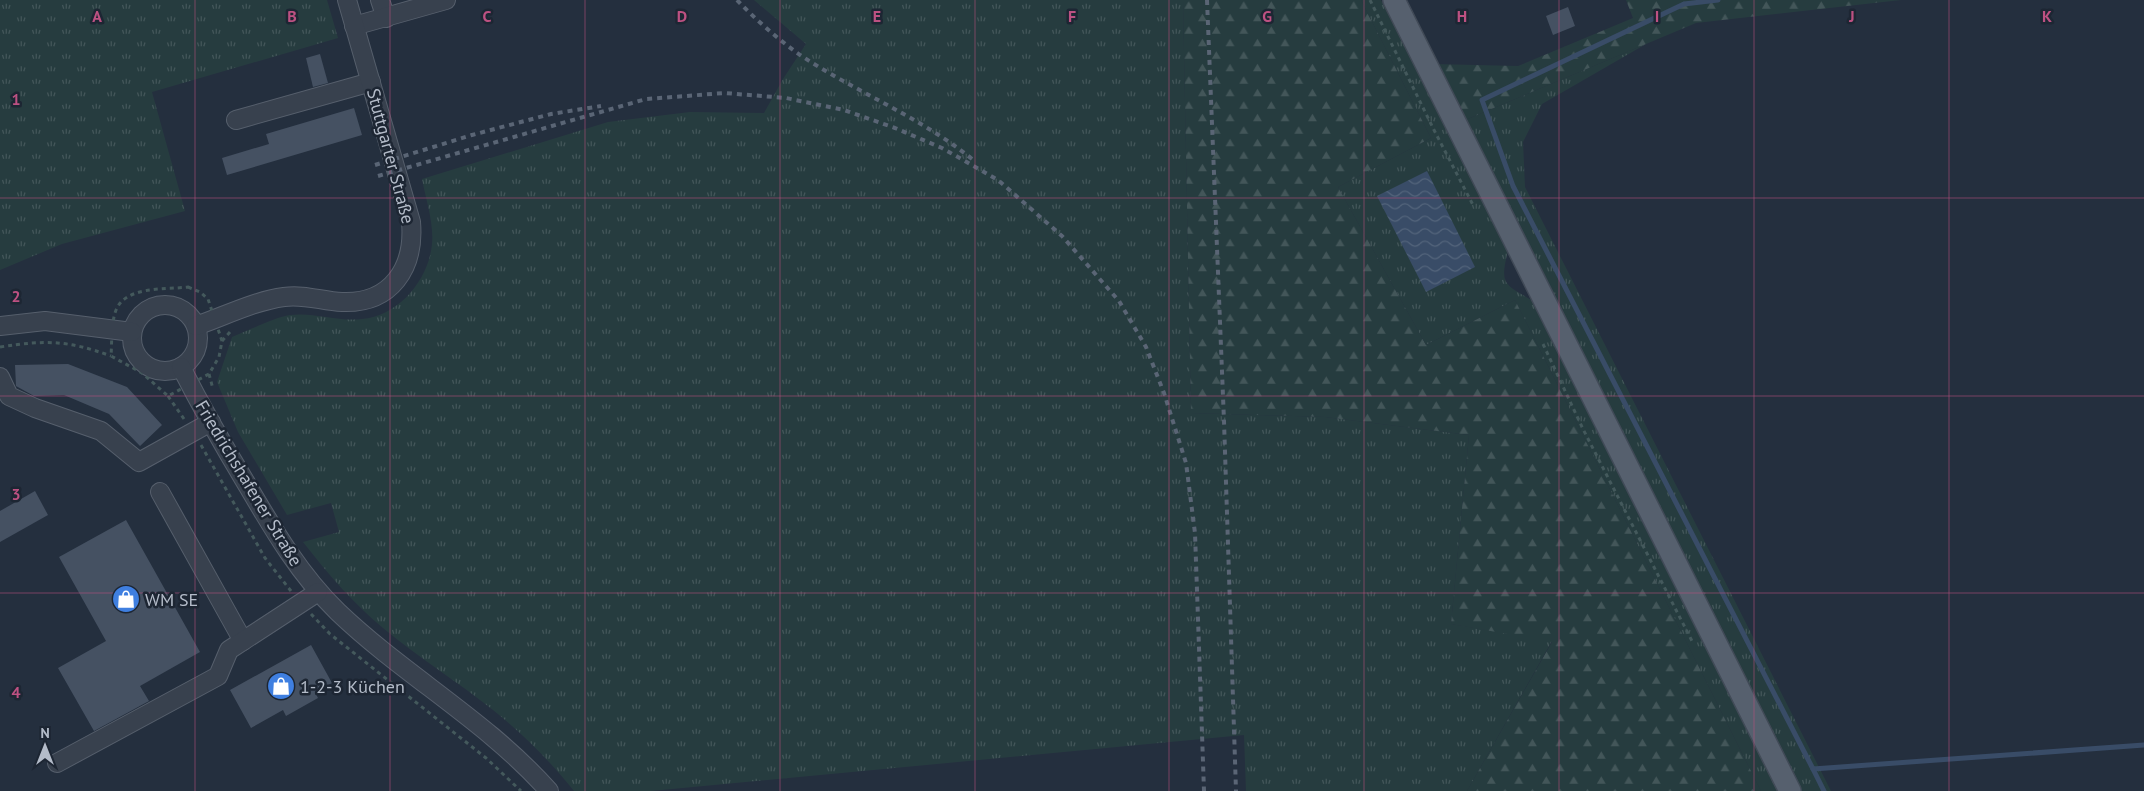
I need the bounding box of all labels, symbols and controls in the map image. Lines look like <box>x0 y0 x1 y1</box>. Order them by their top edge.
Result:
text: A <box>92 6 102 26</box>
text: B <box>287 6 297 26</box>
text: C <box>483 6 492 26</box>
text: D <box>677 6 687 26</box>
text: E <box>873 6 881 26</box>
text: F <box>1068 6 1076 26</box>
text: G <box>1262 6 1272 26</box>
text: H <box>1457 6 1467 26</box>
text: I <box>1655 6 1659 26</box>
text: J <box>1848 6 1855 26</box>
text: K <box>2042 6 2052 26</box>
street label: Stuttgarter Straße <box>362 86 420 226</box>
text: 1 <box>11 89 21 109</box>
text: 2 <box>11 286 21 306</box>
street label: Friedrichshafener Straße <box>190 396 308 570</box>
text: 3 <box>11 484 21 504</box>
shop icon: WM SE <box>111 584 141 614</box>
place label: WM SE <box>145 588 198 611</box>
shop icon: 1-2-3 Küchen <box>266 671 296 701</box>
place label: 1-2-3 Küchen <box>300 675 405 698</box>
text: 4 <box>11 682 21 702</box>
north arrow <box>20 721 70 771</box>
text: N <box>40 724 50 742</box>

